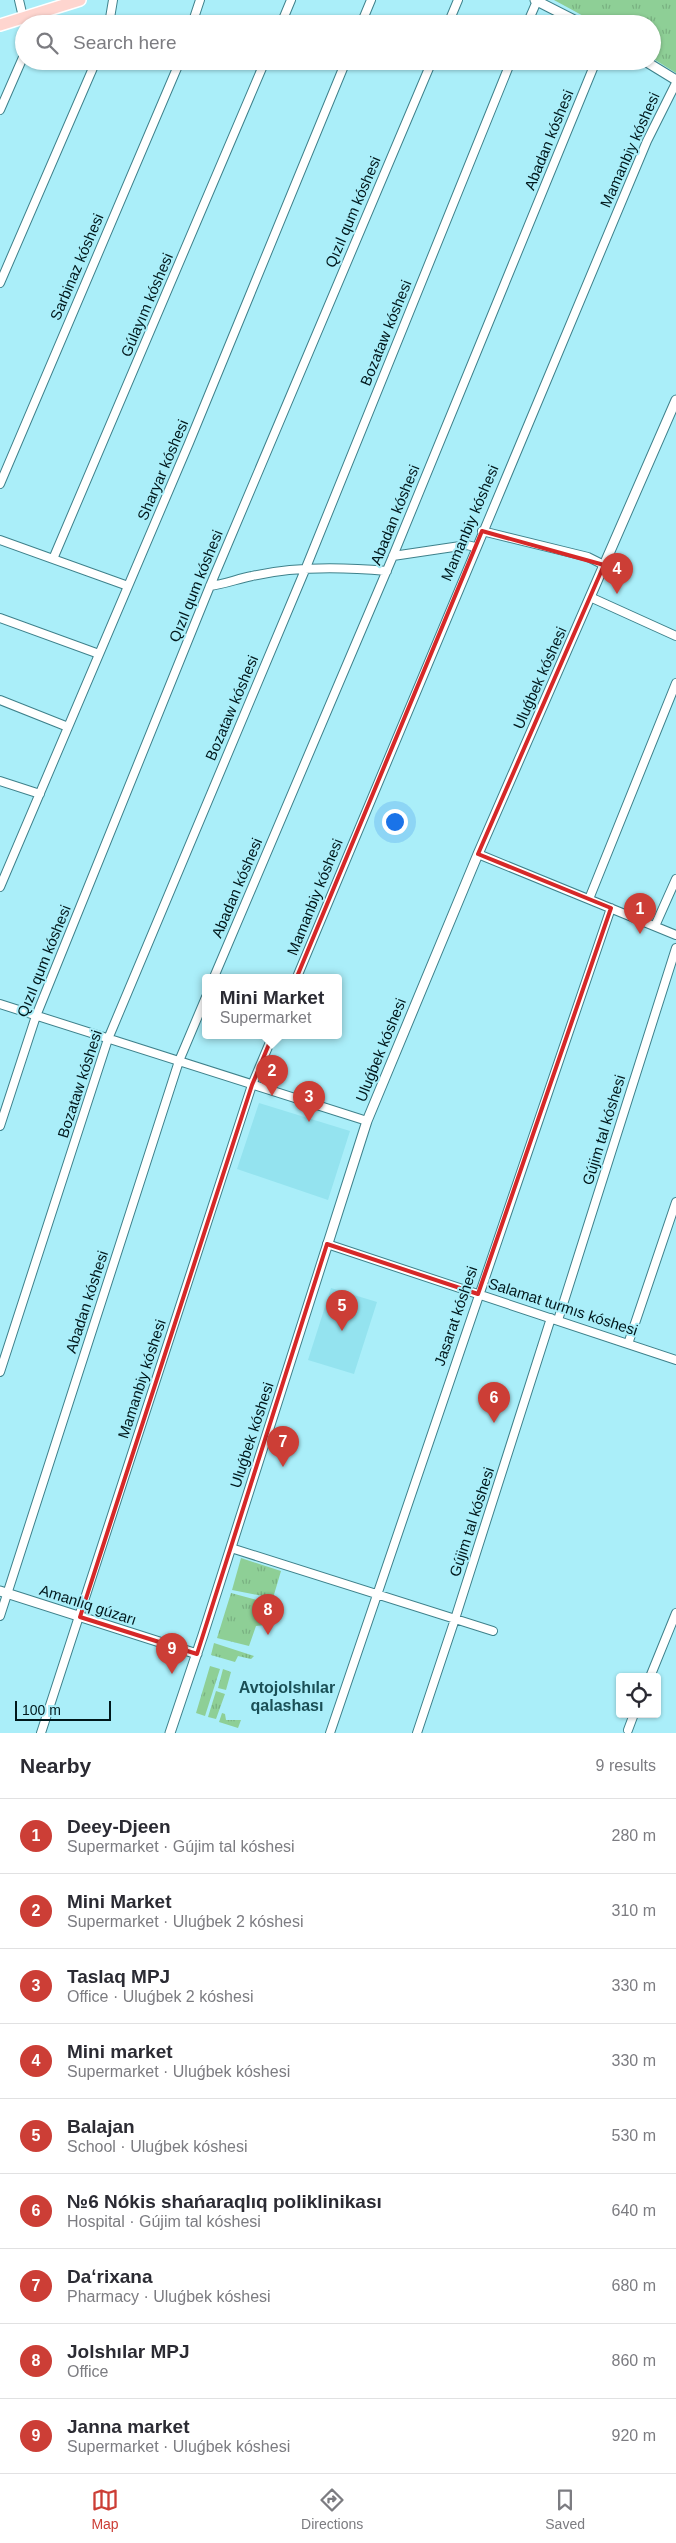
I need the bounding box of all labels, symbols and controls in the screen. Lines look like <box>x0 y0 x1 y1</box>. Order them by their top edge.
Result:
search box <box>15 15 661 70</box>
icon: search <box>33 29 61 57</box>
text: Search here <box>73 32 177 53</box>
street label: Abadan kóshesi <box>521 87 576 192</box>
street label: Mamanbiy kóshesi <box>597 90 663 210</box>
street label: Qızıl qum kóshesi <box>321 154 384 270</box>
street label: Sarbinaz kóshesi <box>46 211 107 323</box>
street label: Gúlayım kóshesi <box>117 250 176 359</box>
street label: Bozataw kóshesi <box>357 277 415 388</box>
street label: Sharyar kóshesi <box>134 417 191 523</box>
street label: Abadan kóshesi <box>367 462 422 567</box>
street label: Mamanbiy kóshesi <box>437 462 502 583</box>
street label: Qızıl qum kóshesi <box>165 527 226 644</box>
pin: 4 <box>601 553 633 594</box>
street label: Uluǵbek kóshesi <box>509 624 570 732</box>
street label: Bozataw kóshesi <box>202 653 261 763</box>
your location <box>382 809 408 835</box>
street label: Abadan kóshesi <box>208 835 265 940</box>
street label: Mamanbiy kóshesi <box>283 836 346 958</box>
pin: 1 <box>624 893 656 934</box>
street label: Qızıl qum kóshesi <box>13 902 74 1019</box>
popup <box>202 974 342 1039</box>
text: Mini Market <box>220 987 324 1008</box>
street label: Uluǵbek kóshesi <box>352 996 409 1104</box>
text: Supermarket <box>220 1009 311 1026</box>
street label: Bozataw kóshesi <box>54 1028 105 1140</box>
pin: 2 <box>256 1055 288 1096</box>
street label: Gújim tal kóshesi <box>579 1073 628 1187</box>
pin: 3 <box>293 1081 325 1122</box>
street label: Abadan kóshesi <box>62 1248 111 1355</box>
street label: Jasarat kóshesi <box>431 1264 481 1368</box>
street label: Salamat turmıs kóshesi <box>486 1274 640 1339</box>
pin: 5 <box>326 1290 358 1331</box>
street label: Mamanbiy kóshesi <box>114 1317 169 1441</box>
street label: Uluǵbek kóshesi <box>226 1380 277 1490</box>
pin: 6 <box>478 1382 510 1423</box>
pin: 7 <box>267 1426 299 1467</box>
street label: Gújim tal kóshesi <box>446 1465 497 1579</box>
street label: Amanlıq gúzarı <box>38 1581 139 1628</box>
pin: 8 <box>252 1594 284 1635</box>
pin: 9 <box>156 1633 188 1674</box>
map controls <box>616 1673 661 1718</box>
button: locate <box>616 1673 661 1718</box>
district label: Avtojolshılar qalashası <box>239 1679 335 1714</box>
scale bar <box>15 1698 111 1721</box>
text: 100 m <box>22 1702 61 1718</box>
text: Nearby <box>20 1754 91 1777</box>
text: 9 results <box>596 1757 656 1774</box>
text: Deey-Djeen <box>67 1816 171 1837</box>
text: 1 <box>32 1827 40 1844</box>
text: 280 m <box>612 1827 656 1844</box>
text: Supermarket · Gújim tal kóshesi <box>67 1838 295 1855</box>
text: Mini Market <box>67 1891 172 1912</box>
text: 2 <box>32 1902 40 1919</box>
text: 310 m <box>612 1902 656 1919</box>
text: Supermarket · Uluǵbek 2 kóshesi <box>67 1913 304 1930</box>
text: Taslaq MPJ <box>67 1966 170 1987</box>
text: 3 <box>32 1977 40 1994</box>
text: 330 m <box>612 1977 656 1994</box>
text: Office · Uluǵbek 2 kóshesi <box>67 1988 253 2005</box>
text: Mini market <box>67 2041 173 2062</box>
text: 4 <box>32 2052 40 2069</box>
text: 330 m <box>612 2052 656 2069</box>
text: Supermarket · Uluǵbek kóshesi <box>67 2063 290 2080</box>
text: Balajan <box>67 2116 135 2137</box>
text: 5 <box>32 2127 40 2144</box>
text: 530 m <box>612 2127 656 2144</box>
text: School · Uluǵbek kóshesi <box>67 2138 248 2155</box>
text: №6 Nókis shańaraqlıq poliklinikası <box>67 2191 382 2212</box>
text: 6 <box>32 2202 40 2219</box>
text: 640 m <box>612 2202 656 2219</box>
text: Hospital · Gújim tal kóshesi <box>67 2213 261 2230</box>
text: Daʻrixana <box>67 2266 153 2287</box>
text: 7 <box>32 2277 40 2294</box>
text: 680 m <box>612 2277 656 2294</box>
text: Pharmacy · Uluǵbek kóshesi <box>67 2288 271 2305</box>
text: Jolshılar MPJ <box>67 2341 190 2362</box>
text: 8 <box>32 2352 40 2369</box>
text: 860 m <box>612 2352 656 2369</box>
text: Office <box>67 2363 109 2380</box>
text: Janna market <box>67 2416 190 2437</box>
text: 9 <box>32 2427 40 2444</box>
text: 920 m <box>612 2427 656 2444</box>
text: Supermarket · Uluǵbek kóshesi <box>67 2438 290 2455</box>
tab: Map <box>91 2486 119 2532</box>
tab: Directions <box>301 2486 363 2532</box>
tab: Saved <box>545 2486 585 2532</box>

